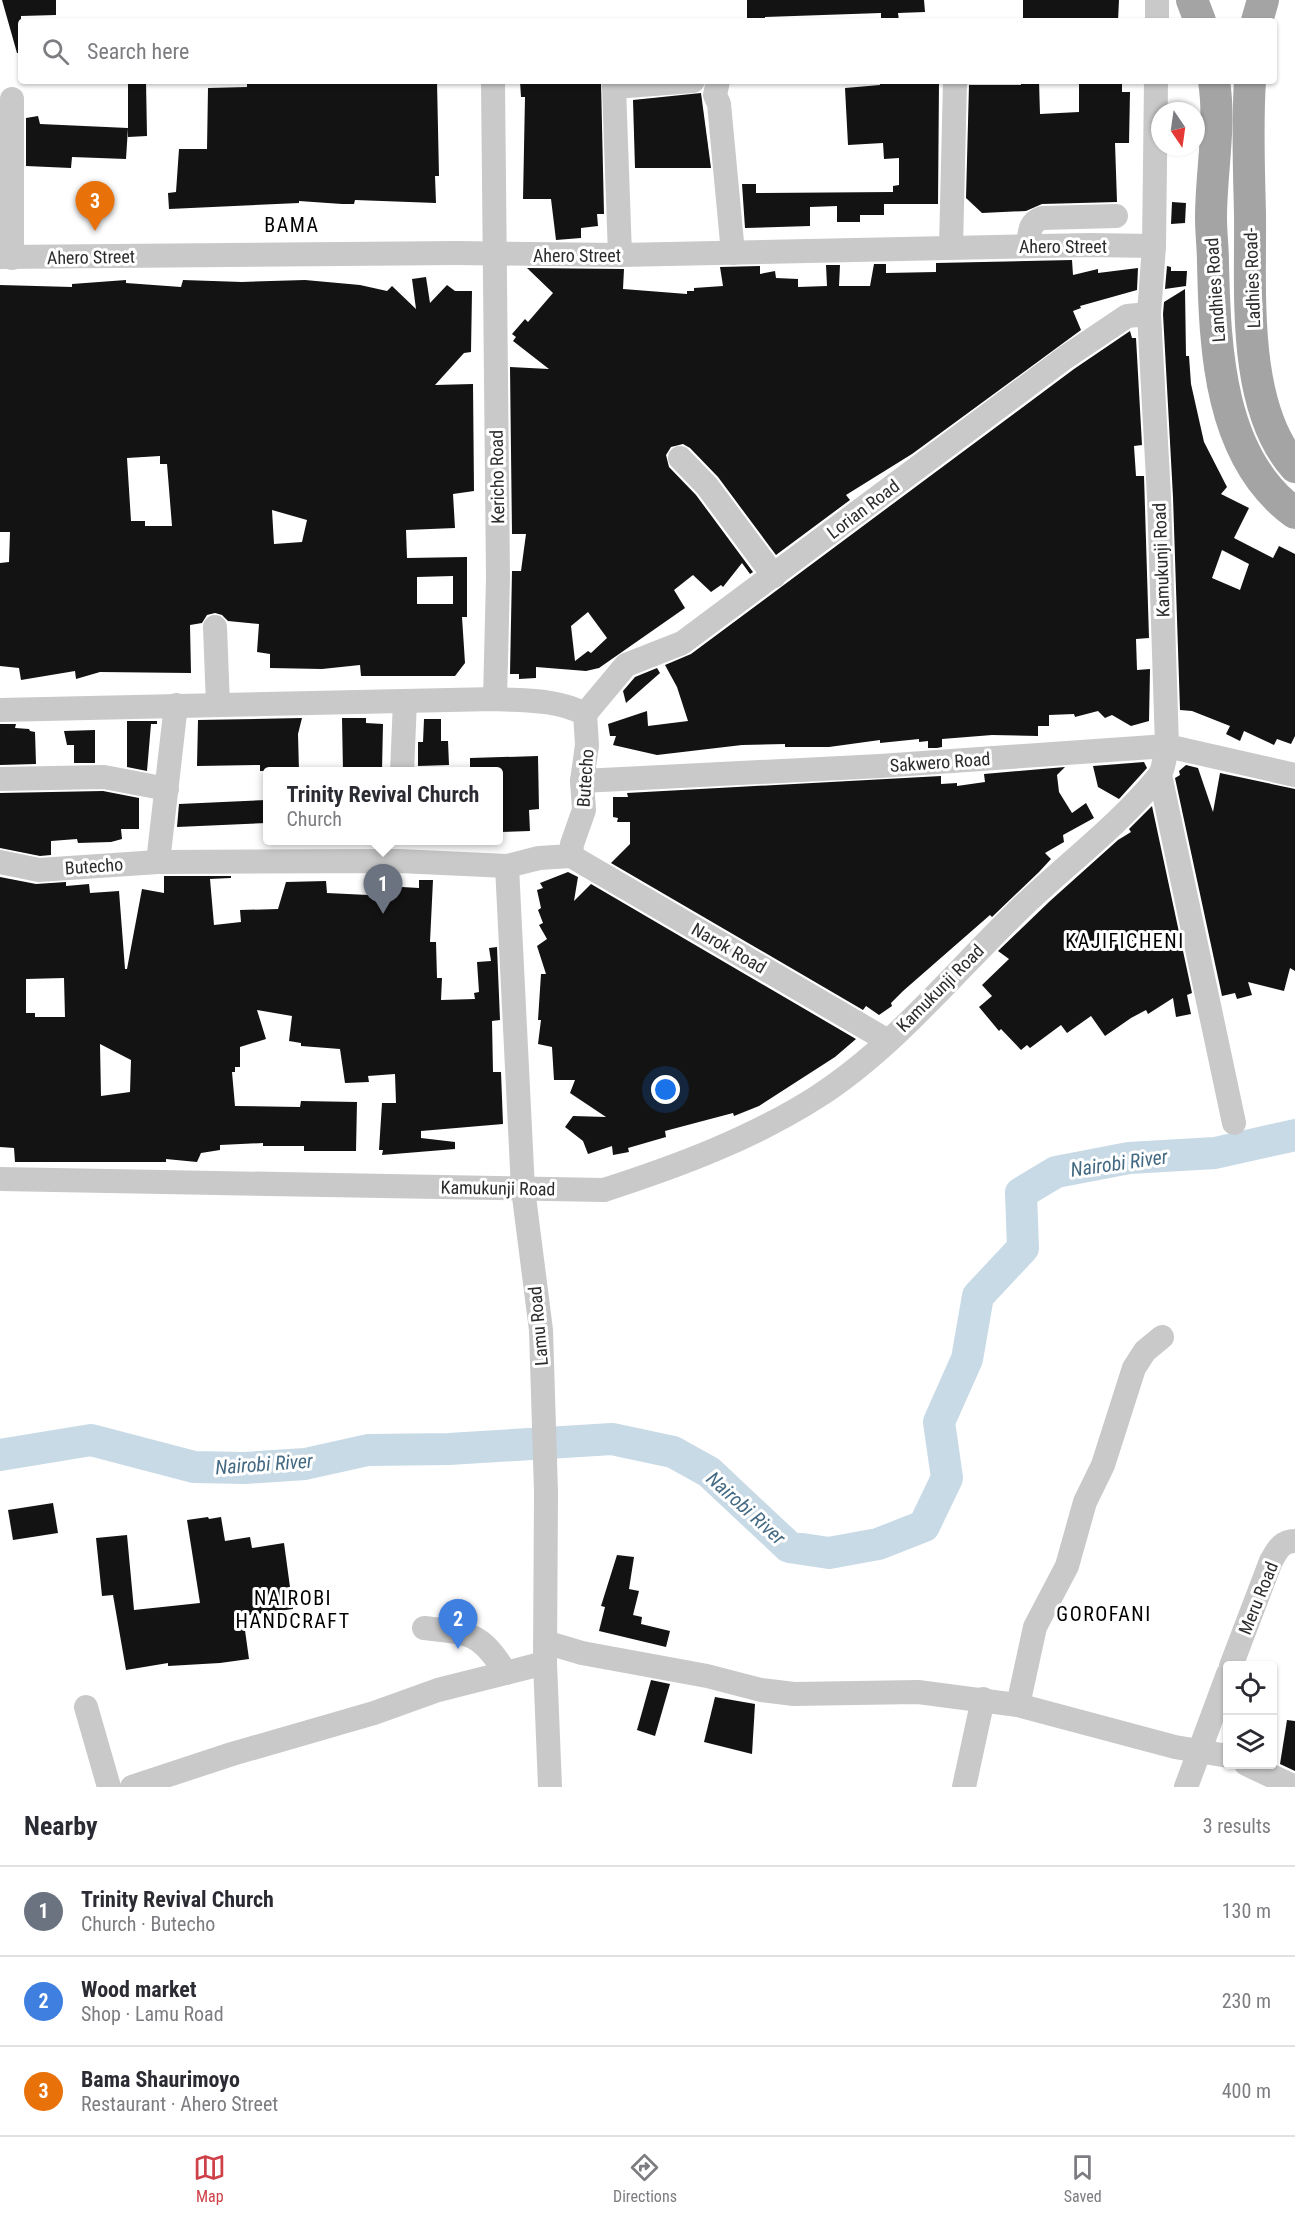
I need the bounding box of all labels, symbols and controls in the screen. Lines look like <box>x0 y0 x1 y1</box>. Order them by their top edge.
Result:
search box <box>18 18 1277 84</box>
icon: search <box>39 35 72 68</box>
text: Search here <box>87 39 189 64</box>
north arrow <box>1151 102 1205 156</box>
pin: 3 <box>76 182 115 231</box>
district label: BAMA <box>264 213 320 237</box>
street label: Ladhies Road- <box>1240 227 1264 328</box>
street label: Ahero Street <box>1019 236 1107 257</box>
street label: Landhies Road <box>1201 237 1229 343</box>
street label: Ahero Street <box>533 245 621 266</box>
street label: Ahero Street <box>47 246 135 268</box>
street label: Kericho Road <box>486 430 508 524</box>
street label: Lorian Road <box>823 475 903 543</box>
street label: Kamukunji Road <box>1149 502 1173 618</box>
street label: Butecho <box>572 748 598 808</box>
street label: Sakwero Road <box>889 748 991 776</box>
popup <box>263 767 503 845</box>
text: Trinity Revival Church <box>287 782 479 807</box>
text: Church <box>287 807 342 831</box>
street label: Butecho <box>64 853 124 879</box>
pin: 1 <box>364 864 403 914</box>
street label: Narok Road <box>688 918 770 978</box>
district label: KAJIFICHENI <box>1065 929 1185 953</box>
street label: Kamukunji Road <box>892 940 988 1036</box>
your location <box>651 1075 680 1104</box>
water label: Nairobi River <box>1069 1144 1170 1182</box>
street label: Kamukunji Road <box>440 1177 556 1199</box>
street label: Lamu Road <box>524 1285 552 1367</box>
water label: Nairobi River <box>214 1449 315 1479</box>
water label: Nairobi River <box>702 1466 791 1550</box>
street label: Meru Road <box>1234 1559 1282 1637</box>
district label: NAIROBI HANDCRAFT <box>235 1586 351 1633</box>
pin: 2 <box>438 1600 478 1649</box>
district label: GOROFANI <box>1056 1602 1152 1626</box>
map controls <box>1223 1661 1277 1769</box>
button: locate <box>1223 1661 1277 1715</box>
button: layers <box>1223 1715 1277 1769</box>
text: Nearby <box>24 1811 98 1841</box>
text: 3 results <box>1203 1814 1271 1838</box>
text: Trinity Revival Church <box>81 1887 274 1912</box>
text: 1 <box>38 1899 49 1923</box>
text: 130 m <box>1222 1899 1271 1923</box>
text: Church · Butecho <box>81 1912 215 1936</box>
text: Wood market <box>81 1977 197 2002</box>
text: 2 <box>38 1989 49 2013</box>
text: 230 m <box>1222 1989 1271 2013</box>
text: Shop · Lamu Road <box>81 2002 224 2026</box>
text: Bama Shaurimoyo <box>81 2067 240 2092</box>
text: 3 <box>38 2079 49 2103</box>
text: 400 m <box>1222 2079 1271 2103</box>
text: Restaurant · Ahero Street <box>81 2092 278 2116</box>
tab: Map <box>193 2151 226 2206</box>
tab: Directions <box>613 2151 677 2206</box>
tab: Saved <box>1064 2151 1102 2206</box>

